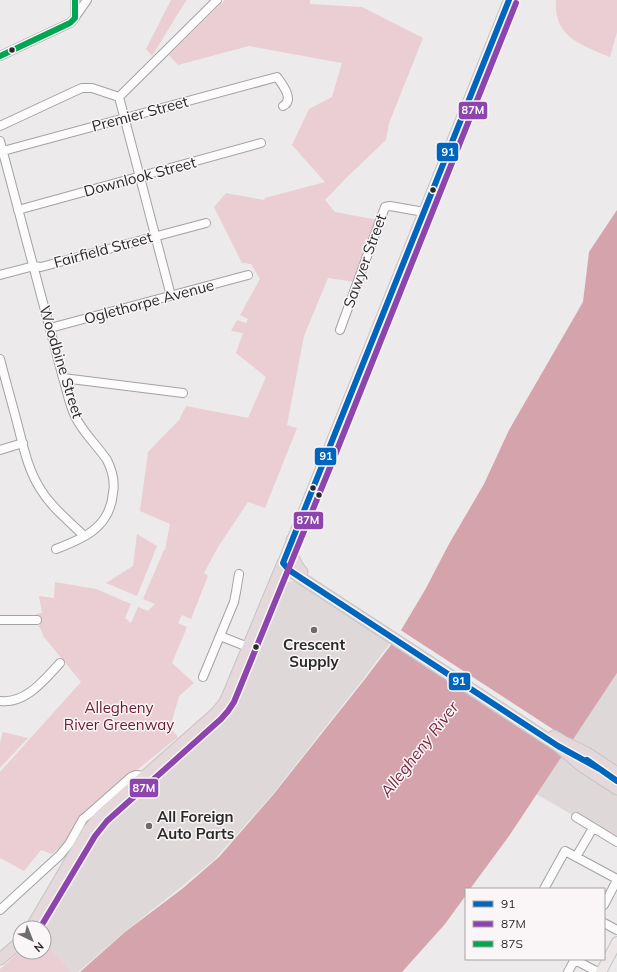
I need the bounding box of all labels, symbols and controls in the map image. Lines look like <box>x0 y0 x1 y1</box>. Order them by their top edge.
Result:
unlabelled marker <box>7 45 17 55</box>
street label: Premier Street <box>90 92 190 135</box>
line badge: 87M <box>458 101 488 120</box>
text: 87M <box>462 103 484 117</box>
line badge: 91 <box>436 142 459 162</box>
text: 91 <box>441 145 455 159</box>
street label: Downlook Street <box>82 152 198 201</box>
unlabelled marker <box>428 185 438 195</box>
street label: Sawyer Street <box>339 211 390 310</box>
street label: Fairfield Street <box>51 227 154 272</box>
street label: Oglethorpe Avenue <box>82 275 216 328</box>
street label: Woodbine Street <box>35 303 88 421</box>
line badge: 91 <box>314 447 337 466</box>
text: 91 <box>319 449 333 463</box>
unlabelled marker <box>308 483 318 493</box>
unlabelled marker <box>314 490 324 500</box>
line badge: 87M <box>293 511 324 530</box>
text: 87M <box>297 513 319 527</box>
marker: Crescent Supply <box>309 625 319 635</box>
place label: Crescent Supply <box>283 635 345 671</box>
unlabelled marker <box>251 642 261 652</box>
line badge: 91 <box>448 672 471 691</box>
text: 91 <box>452 674 466 688</box>
water label: Allegheny River <box>375 696 463 801</box>
park label: Allegheny River Greenway <box>64 698 174 734</box>
line badge: 87M <box>129 778 159 798</box>
text: 87M <box>133 781 155 795</box>
place label: All Foreign Auto Parts <box>157 807 234 843</box>
marker: All Foreign Auto Parts <box>144 821 154 831</box>
legend <box>465 888 605 960</box>
text: 91 <box>501 896 515 911</box>
text: 87M <box>501 916 526 931</box>
north arrow <box>12 920 52 960</box>
text: 87S <box>501 936 523 951</box>
text: N <box>31 939 47 955</box>

